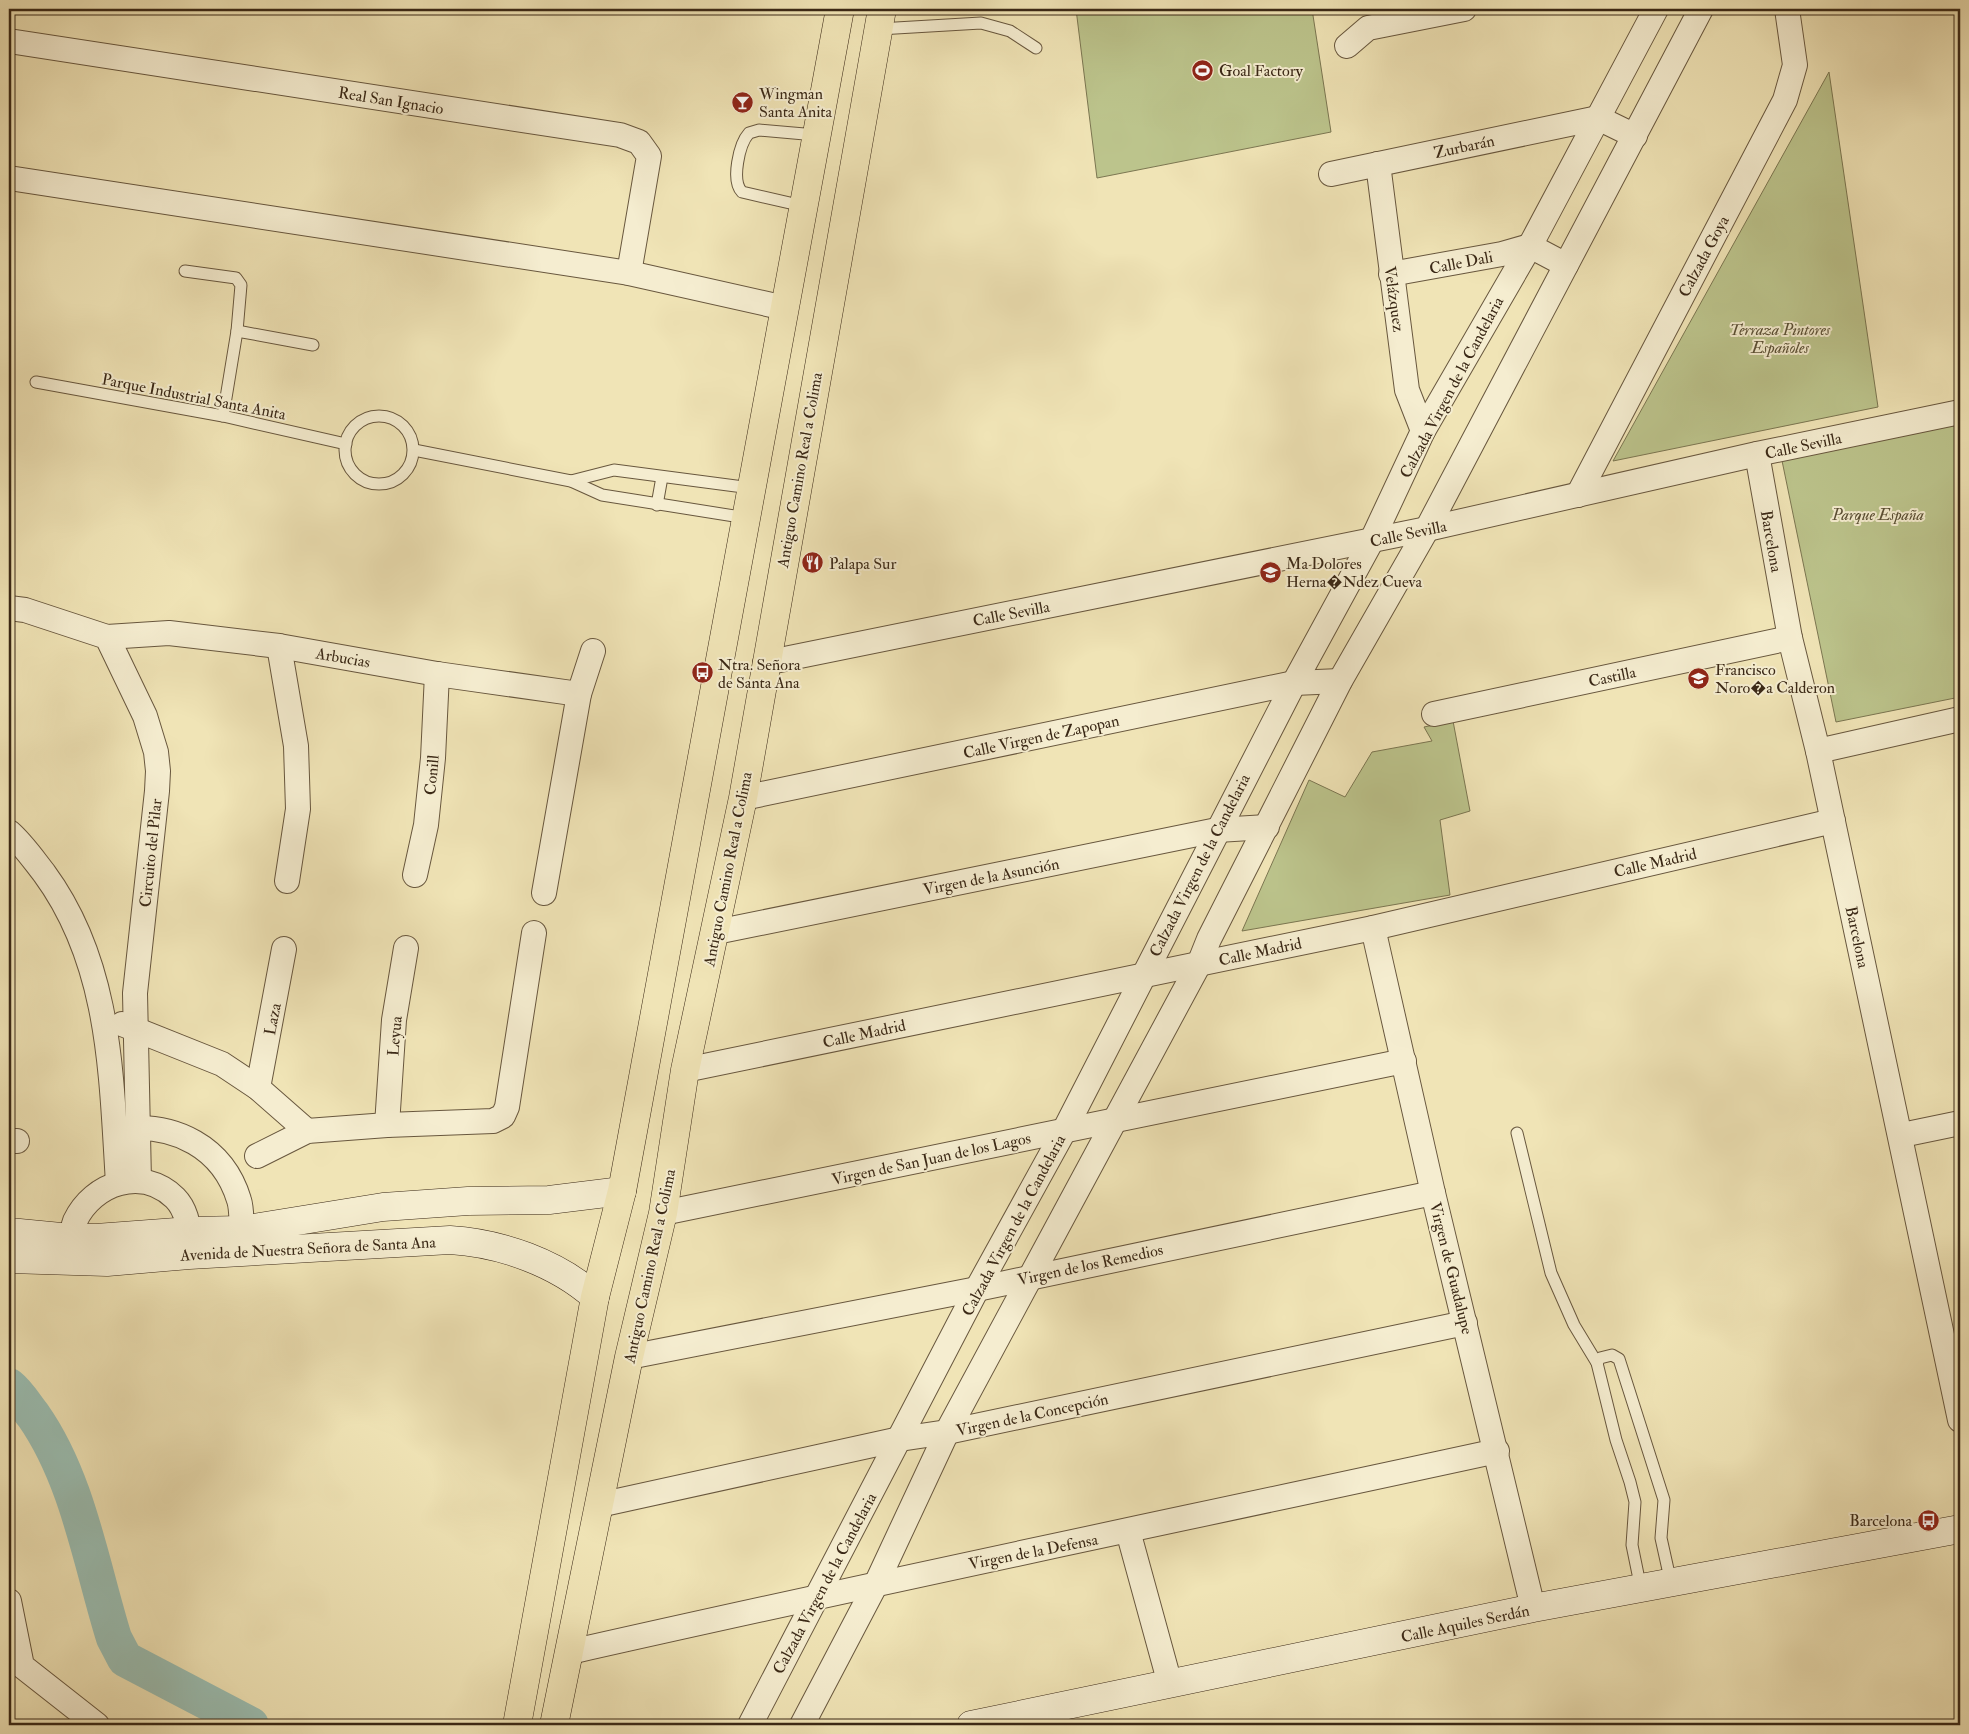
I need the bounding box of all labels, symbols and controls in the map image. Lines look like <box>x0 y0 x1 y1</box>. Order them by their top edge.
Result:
sports icon: Goal Factory <box>1191 58 1215 82</box>
place label: Goal Factory <box>1219 61 1304 81</box>
street label: Real San Ignacio <box>337 83 445 119</box>
place label: Wingman Santa Anita <box>758 84 833 122</box>
bar icon: Wingman Santa Anita <box>731 90 755 114</box>
street label: Zurbarán <box>1432 131 1496 163</box>
street label: Calzada Goya <box>1674 212 1734 301</box>
street label: Calle Dali <box>1428 247 1495 279</box>
street label: Velázquez <box>1380 265 1409 334</box>
street label: Calzada Virgen de la Candelaria <box>1396 293 1508 482</box>
park label: Terraza Pintores Españoles <box>1730 320 1831 358</box>
street label: Parque Industrial Santa Anita <box>100 369 288 425</box>
street label: Antiguo Camino Real a Colima <box>773 371 827 570</box>
street label: Calle Sevilla <box>1763 428 1844 464</box>
park label: Parque España <box>1831 505 1924 525</box>
street label: Barcelona <box>1756 509 1786 574</box>
street label: Calle Sevilla <box>1368 516 1449 552</box>
restaurant icon: Palapa Sur <box>801 551 825 575</box>
place label: Palapa Sur <box>829 554 896 575</box>
place label: Ma Dolores Herna�Ndez Cueva <box>1286 554 1422 592</box>
school or university icon: Ma Dolores Herna�Ndez Cueva <box>1258 560 1282 584</box>
street label: Calle Sevilla <box>971 597 1052 631</box>
street label: Arbucias <box>313 643 372 673</box>
place label: Ntra. Señora de Santa Ana <box>718 655 801 693</box>
place label: Francisco Noro�a Calderon <box>1715 660 1835 698</box>
bus stop icon: Ntra. Señora de Santa Ana <box>690 661 714 685</box>
street label: Castilla <box>1587 662 1638 692</box>
school or university icon: Francisco Noro�a Calderon <box>1687 666 1711 690</box>
street label: Calle Virgen de Zapopan <box>961 711 1121 764</box>
street label: Conill <box>420 754 444 796</box>
street label: Antiguo Camino Real a Colima <box>699 770 757 969</box>
street label: Calzada Virgen de la Candelaria <box>1145 770 1255 960</box>
street label: Circuito del Pilar <box>135 798 167 908</box>
street label: Calle Madrid <box>1612 844 1699 882</box>
street label: Virgen de la Asunción <box>921 854 1061 900</box>
street label: Barcelona <box>1841 904 1873 970</box>
street label: Calle Madrid <box>1217 933 1304 971</box>
street label: Laza <box>260 1001 286 1037</box>
street label: Leyua <box>383 1015 407 1057</box>
street label: Calle Madrid <box>821 1015 908 1053</box>
street label: Virgen de San Juan de los Lagos <box>830 1128 1033 1191</box>
street label: Calzada Virgen de la Candelaria <box>958 1131 1070 1320</box>
street label: Antiguo Camino Real a Colima <box>619 1167 680 1366</box>
street label: Virgen de Guadalupe <box>1424 1200 1477 1337</box>
street label: Avenida de Nuestra Señora de Santa Ana <box>179 1232 437 1266</box>
street label: Virgen de los Remedios <box>1016 1240 1165 1290</box>
street label: Virgen de la Concepción <box>954 1389 1110 1442</box>
street label: Calzada Virgen de la Candelaria <box>769 1489 881 1678</box>
bus stop icon: Barcelona <box>1916 1508 1940 1532</box>
place label: Barcelona <box>1849 1511 1912 1531</box>
street label: Virgen de la Defensa <box>967 1530 1100 1574</box>
street label: Calle Aquiles Serdán <box>1399 1601 1531 1647</box>

